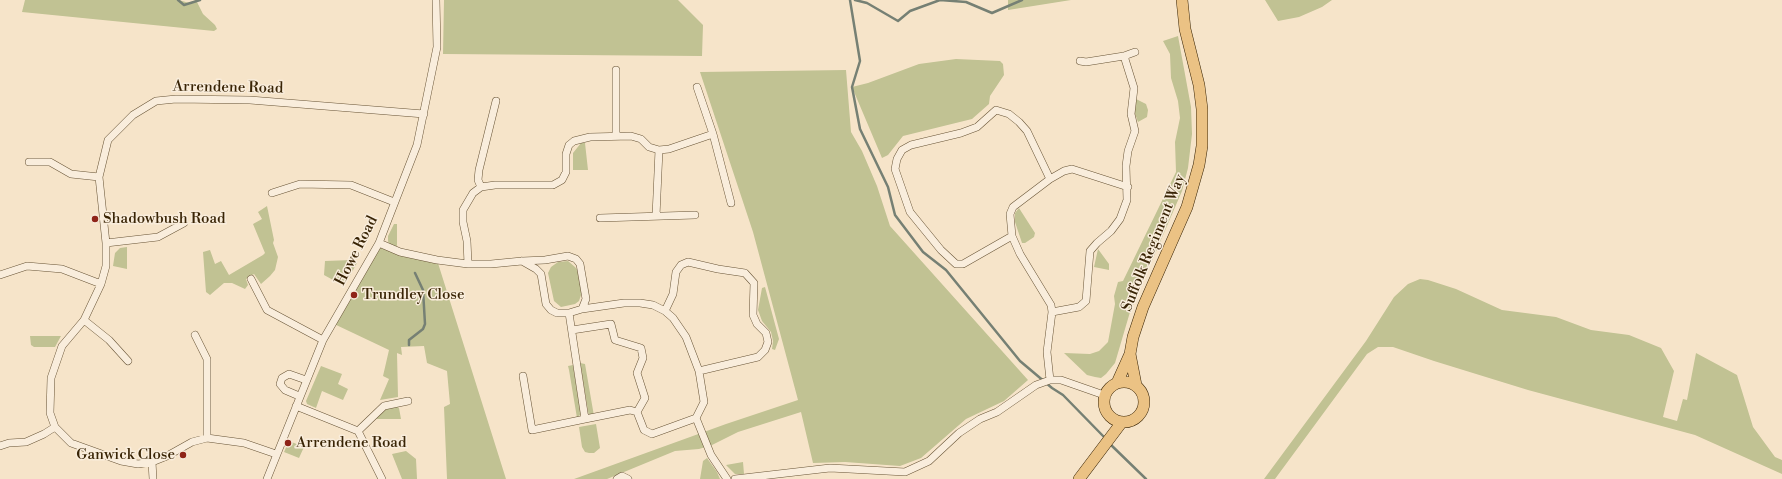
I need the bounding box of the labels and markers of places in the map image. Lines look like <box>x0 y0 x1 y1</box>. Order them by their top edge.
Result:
place label: Shadowbush Road <box>103 210 226 228</box>
marker: Shadowbush Road <box>90 214 100 224</box>
place label: Trundley Close <box>362 286 464 304</box>
marker: Trundley Close <box>349 290 359 300</box>
place label: Arrendene Road <box>296 434 406 452</box>
marker: Arrendene Road <box>283 438 293 448</box>
place label: Ganwick Close <box>76 446 175 464</box>
marker: Ganwick Close <box>178 450 188 460</box>

